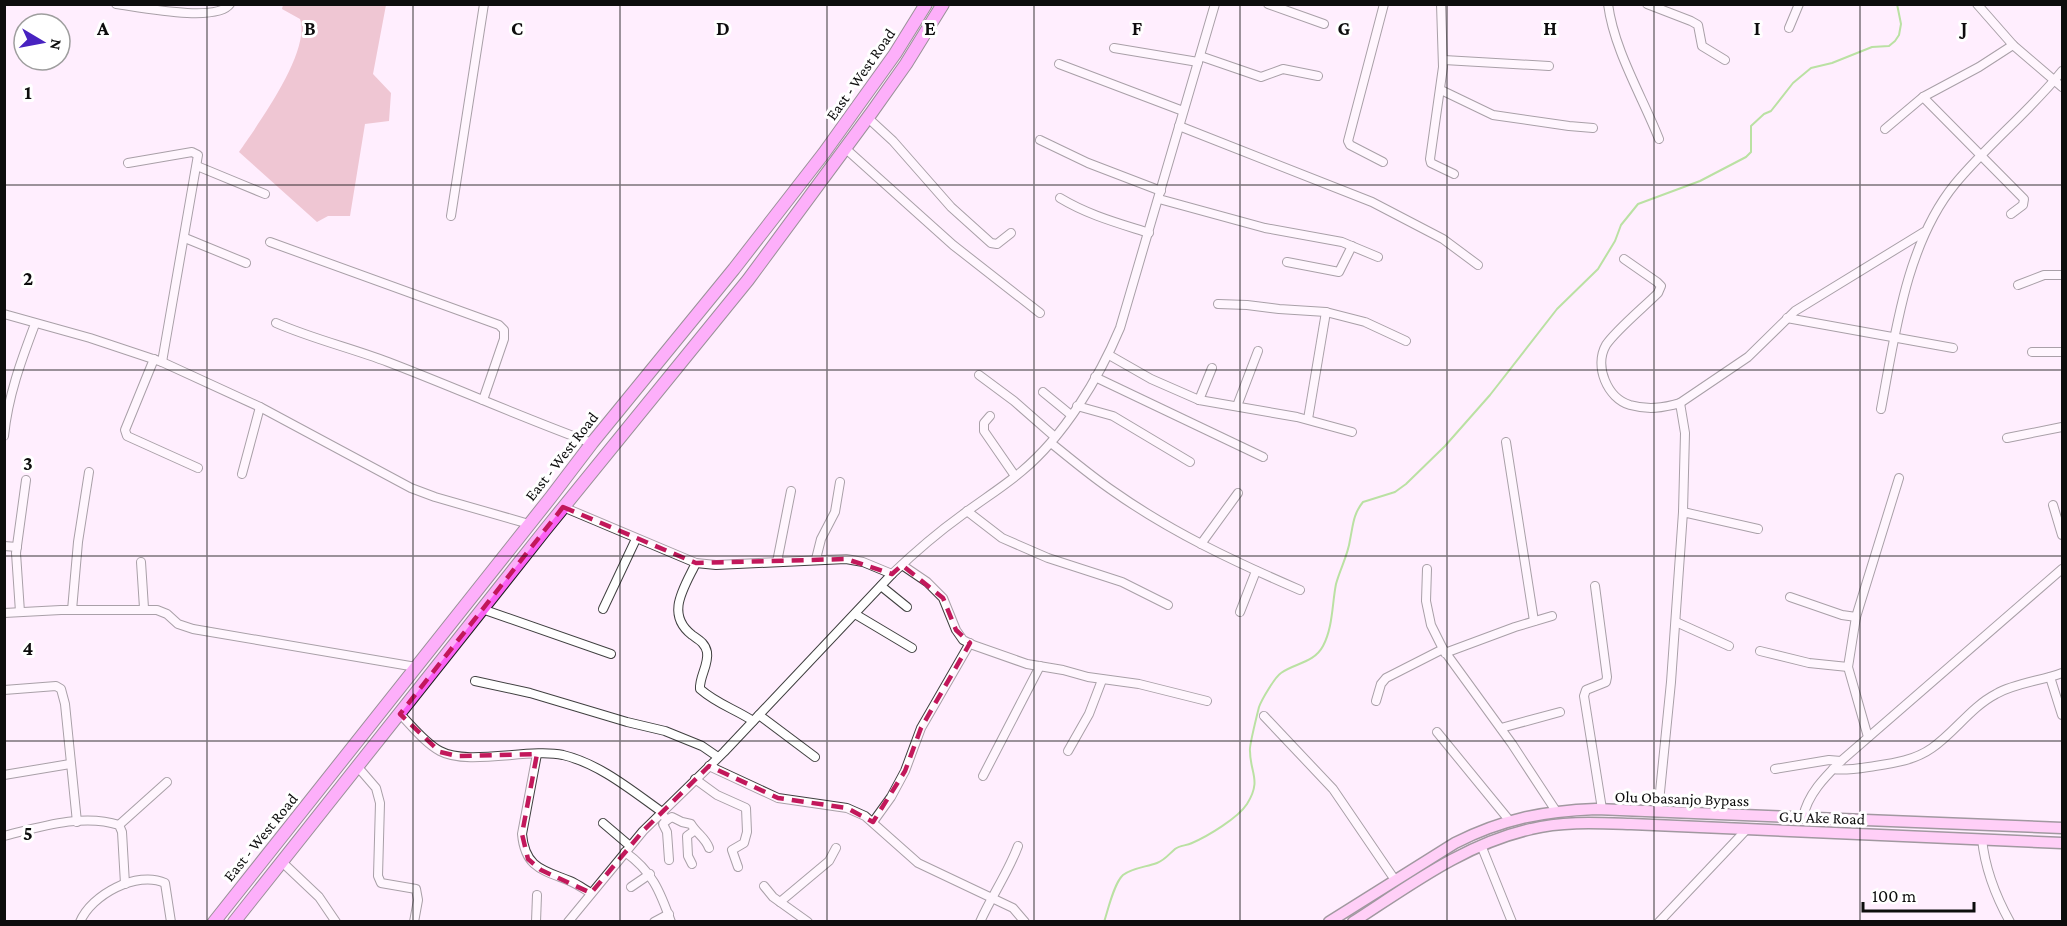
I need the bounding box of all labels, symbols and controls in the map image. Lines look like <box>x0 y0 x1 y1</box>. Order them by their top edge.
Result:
north arrow <box>12 12 72 72</box>
text: A <box>96 17 110 39</box>
text: B <box>304 17 316 39</box>
text: C <box>511 17 523 39</box>
text: D <box>716 17 730 39</box>
text: E <box>924 17 936 39</box>
text: F <box>1132 17 1143 39</box>
text: G <box>1338 17 1351 39</box>
text: H <box>1543 17 1557 39</box>
text: I <box>1754 17 1761 39</box>
text: J <box>1959 17 1968 39</box>
street label: East - West Road <box>823 25 899 123</box>
text: N <box>47 38 66 51</box>
text: 1 <box>24 81 32 103</box>
text: 2 <box>23 267 33 289</box>
street label: East - West Road <box>522 408 602 504</box>
text: 3 <box>23 452 33 474</box>
text: 4 <box>23 637 34 659</box>
street label: Olu Obasanjo Bypass <box>1614 788 1749 810</box>
street label: East - West Road <box>220 790 301 884</box>
street label: G.U Ake Road <box>1779 808 1866 828</box>
text: 5 <box>23 822 33 844</box>
scale bar <box>1863 875 1974 913</box>
text: 100 m <box>1872 886 1917 906</box>

